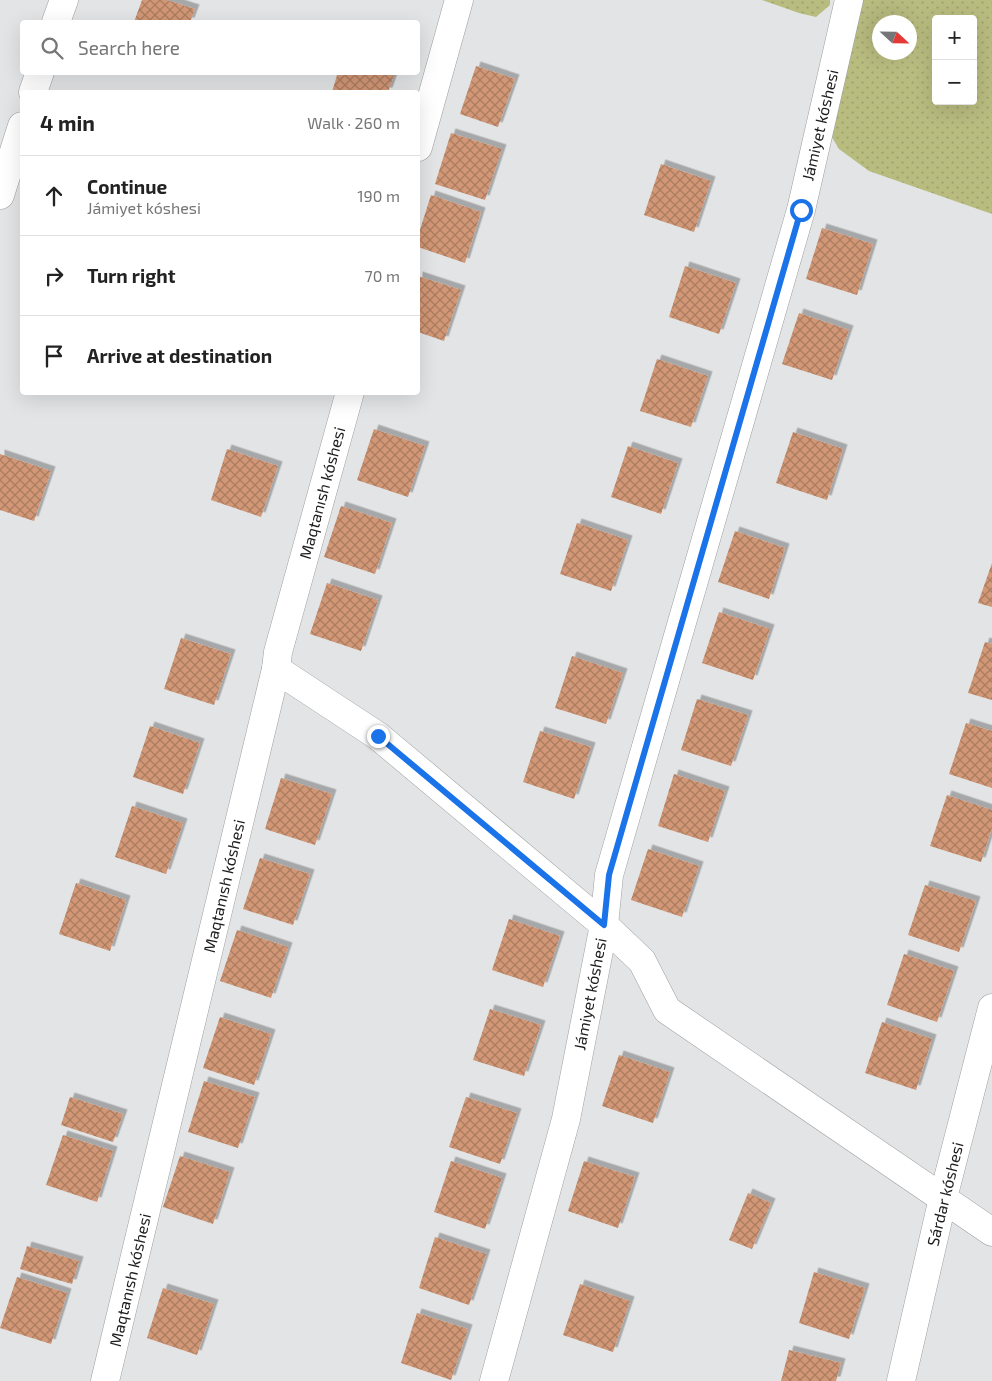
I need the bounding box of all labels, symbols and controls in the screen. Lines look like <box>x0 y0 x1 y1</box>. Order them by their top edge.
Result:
north arrow <box>872 15 917 60</box>
map controls <box>932 15 977 105</box>
button: + <box>932 15 977 60</box>
search box <box>20 20 420 75</box>
icon: search <box>38 34 66 62</box>
text: Search here <box>78 36 180 59</box>
button: − <box>932 60 977 105</box>
street label: Jámiyet kóshesi <box>797 67 842 183</box>
text: 4 min <box>40 110 95 135</box>
text: Walk · 260 m <box>307 113 400 132</box>
text: Continue <box>87 175 167 198</box>
icon: ahead <box>40 182 68 210</box>
text: 190 m <box>357 186 400 205</box>
text: Jámiyet kóshesi <box>87 198 201 217</box>
route start <box>790 199 813 222</box>
icon: right <box>40 262 68 290</box>
text: Turn right <box>87 264 175 287</box>
text: 70 m <box>365 266 400 285</box>
icon: arrive <box>40 342 68 370</box>
text: Arrive at destination <box>87 344 272 367</box>
street label: Maqtanısh kóshesi <box>295 425 348 561</box>
route end <box>367 725 390 748</box>
street label: Maqtanısh kóshesi <box>199 817 248 954</box>
street label: Jámiyet kóshesi <box>569 936 610 1052</box>
street label: Sárdar kóshesi <box>922 1140 967 1248</box>
street label: Maqtanısh kóshesi <box>105 1211 154 1348</box>

